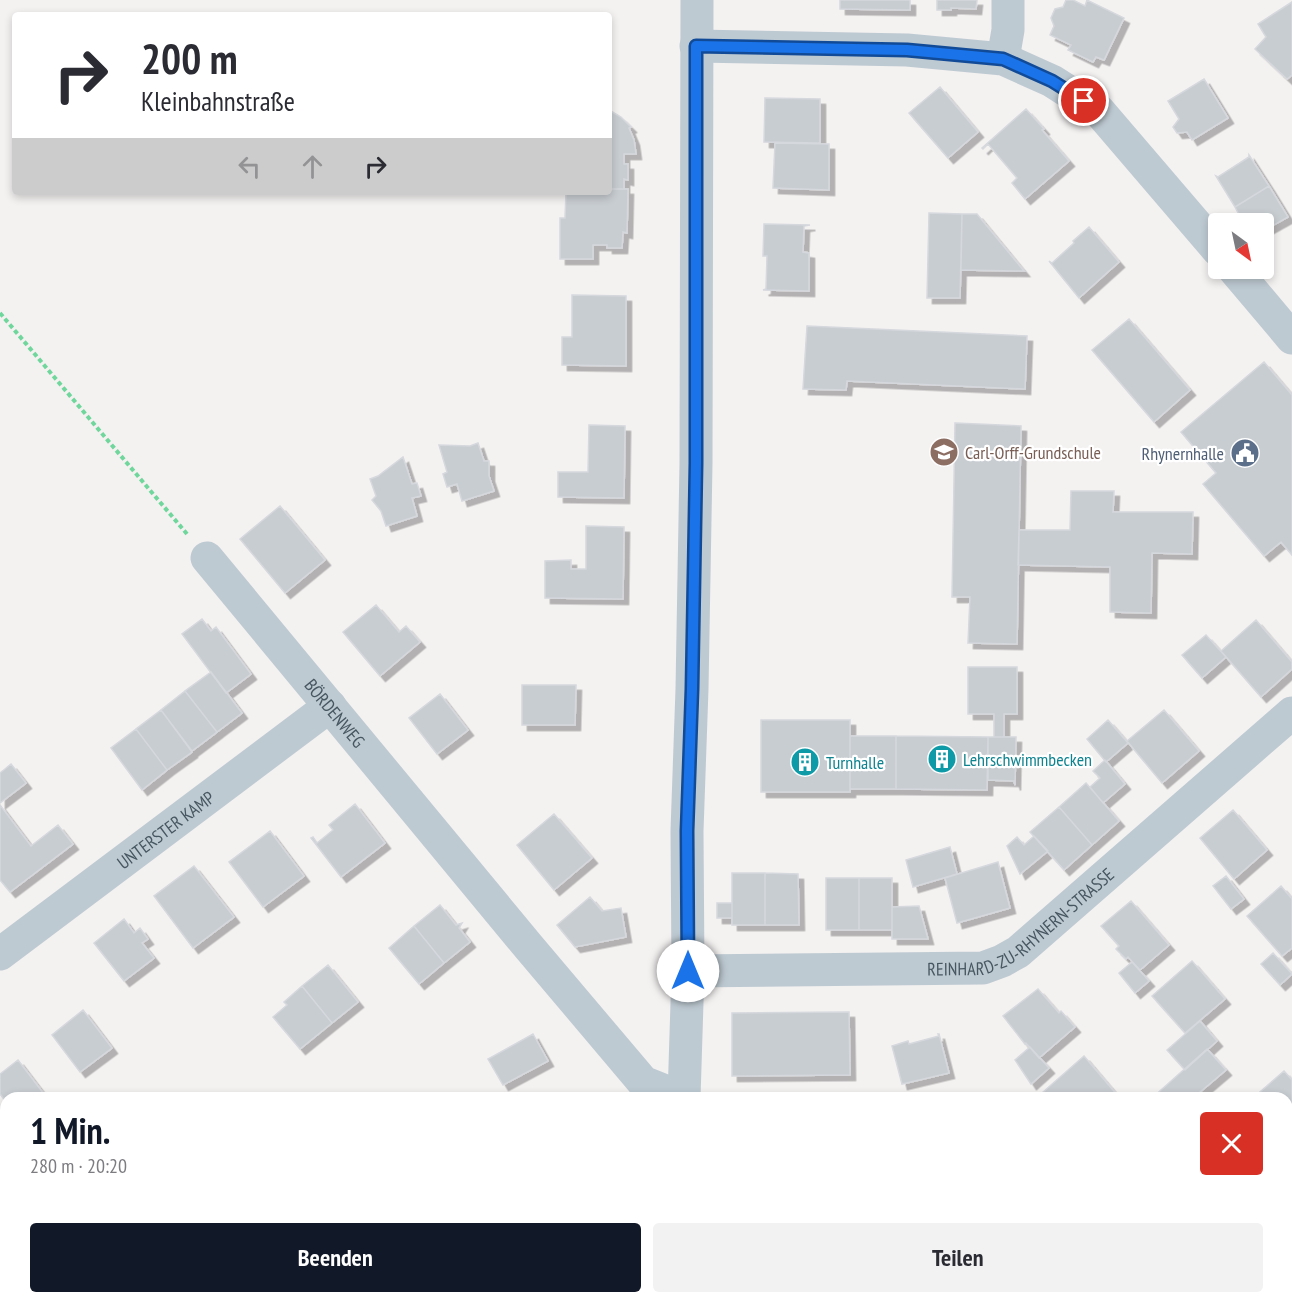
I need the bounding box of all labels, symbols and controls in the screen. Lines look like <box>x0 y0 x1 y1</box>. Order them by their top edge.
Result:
text: 200 m <box>141 31 238 86</box>
icon: right <box>42 36 120 114</box>
pin <box>1058 75 1109 126</box>
text: Kleinbahnstraße <box>141 84 295 118</box>
icon: arrive <box>1067 84 1100 117</box>
icon: left <box>233 150 266 183</box>
icon: ahead <box>296 150 329 183</box>
icon: right <box>359 150 392 183</box>
north arrow <box>1208 213 1274 279</box>
map controls <box>1208 213 1274 279</box>
school or university icon: Carl-Orff-Grundschule <box>928 436 960 468</box>
public building icon: Rhynernhalle <box>1229 437 1261 469</box>
place label: Carl-Orff-Grundschule <box>965 441 1101 464</box>
place label: Rhynernhalle <box>1142 442 1224 465</box>
street label: BÖRDENWEG <box>300 674 370 752</box>
building icon: Lehrschwimmbecken <box>926 743 958 775</box>
building icon: Turnhalle <box>789 746 821 778</box>
place label: Lehrschwimmbecken <box>963 748 1092 771</box>
place label: Turnhalle <box>826 751 884 774</box>
street label: UNTERSTER KAMP <box>112 786 219 874</box>
street label: REINHARD-ZU-RHYNERN-STRASSE <box>927 862 1118 980</box>
position arrow <box>656 939 720 1003</box>
text: 1 Min. <box>30 1107 110 1154</box>
button: close <box>1200 1112 1263 1175</box>
text: 280 m · 20:20 <box>30 1153 127 1179</box>
button: Beenden <box>30 1223 641 1292</box>
button: Teilen <box>653 1223 1263 1292</box>

